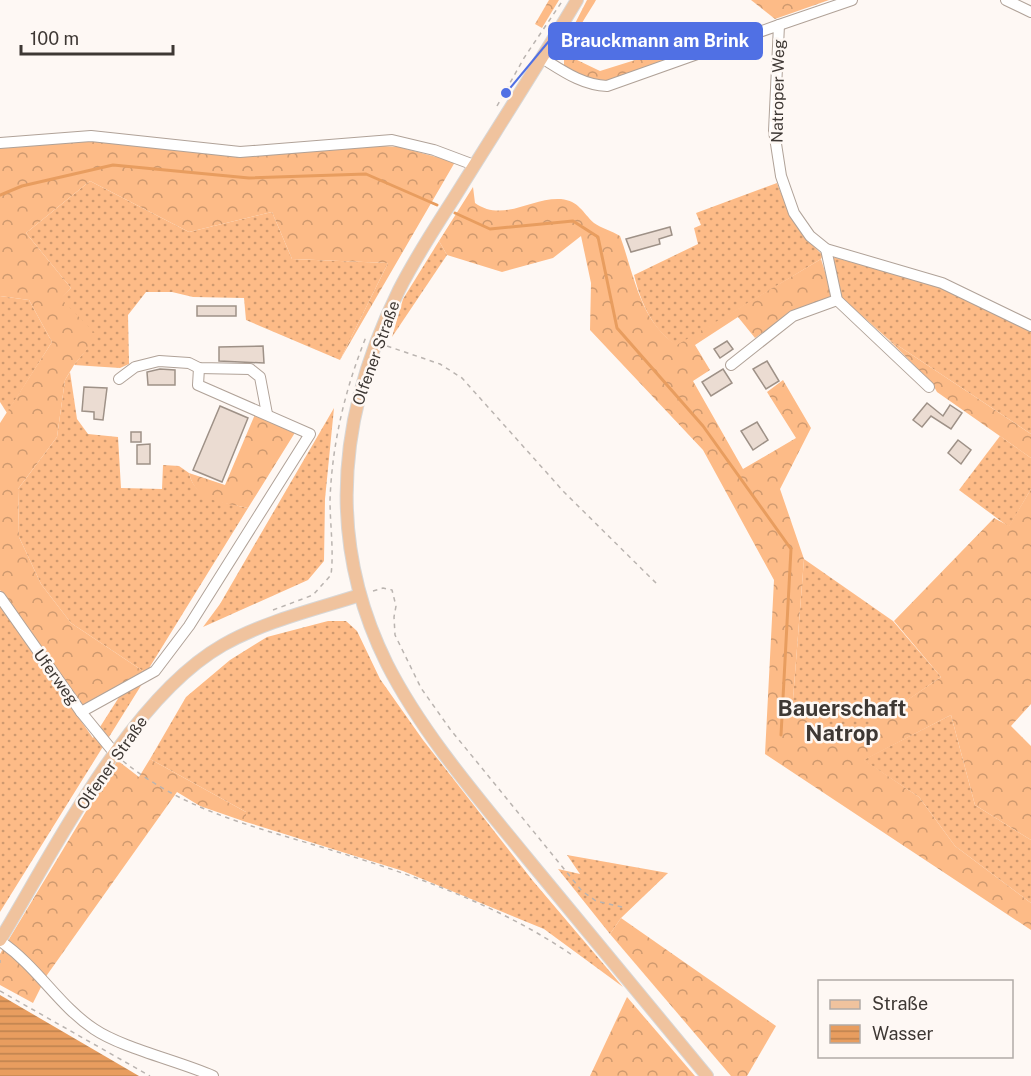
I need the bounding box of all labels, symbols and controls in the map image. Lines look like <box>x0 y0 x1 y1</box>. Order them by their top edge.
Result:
scale bar <box>21 18 172 56</box>
callout: Brauckmann am Brink <box>549 23 762 59</box>
text: 100 m <box>30 28 79 49</box>
text: Brauckmann am Brink <box>561 30 750 51</box>
street label: Natroper Weg <box>768 39 788 143</box>
street label: Olfener Straße <box>348 298 404 408</box>
street label: Uferweg <box>29 645 83 709</box>
district label: Bauerschaft Natrop <box>778 695 906 746</box>
street label: Olfener Straße <box>73 713 151 813</box>
legend <box>818 980 1013 1058</box>
text: Straße <box>872 993 928 1014</box>
text: Wasser <box>872 1023 934 1044</box>

